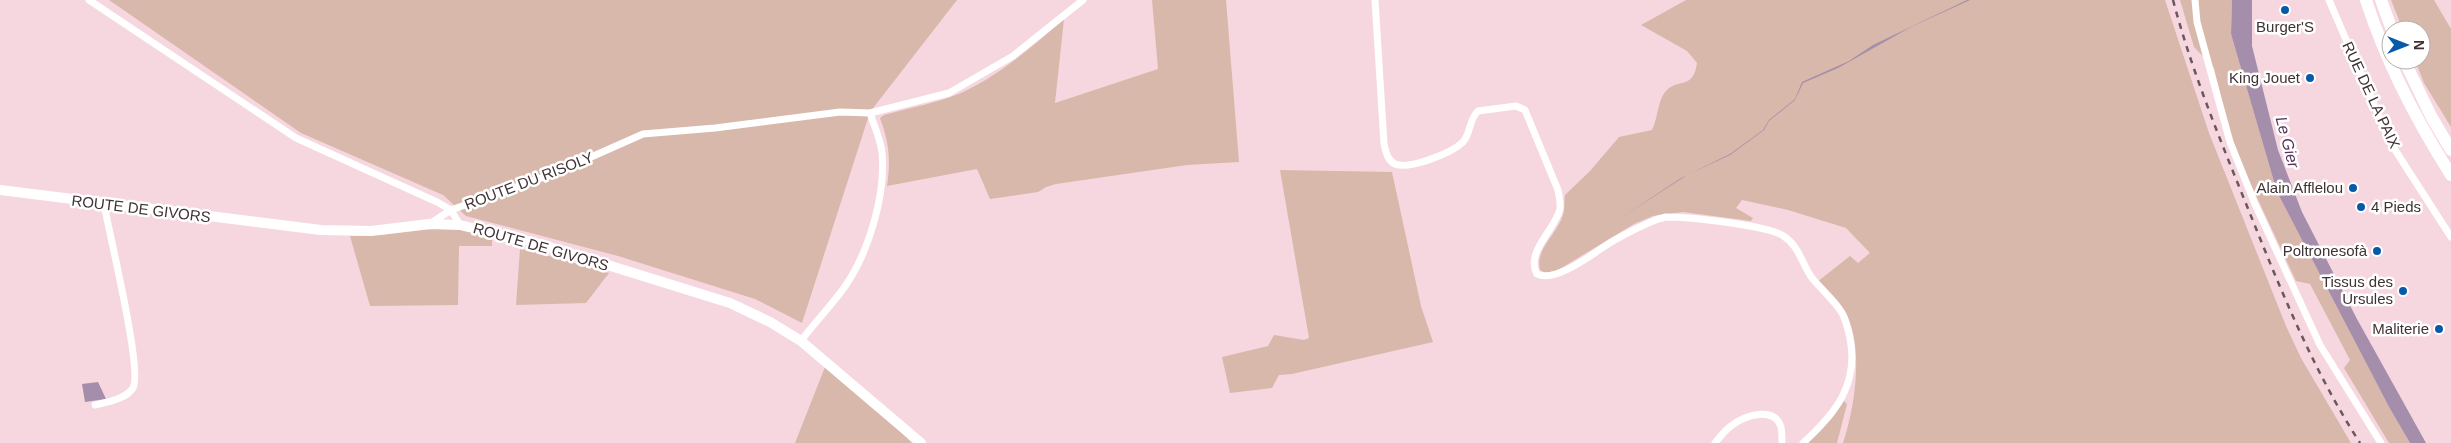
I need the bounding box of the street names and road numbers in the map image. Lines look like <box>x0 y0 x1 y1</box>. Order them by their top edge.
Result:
street label: RUE DE LA PAIX <box>2339 39 2404 151</box>
street label: ROUTE DU RISOLY <box>462 148 596 213</box>
street label: ROUTE DE GIVORS <box>71 192 212 225</box>
street label: ROUTE DE GIVORS <box>471 219 611 274</box>

